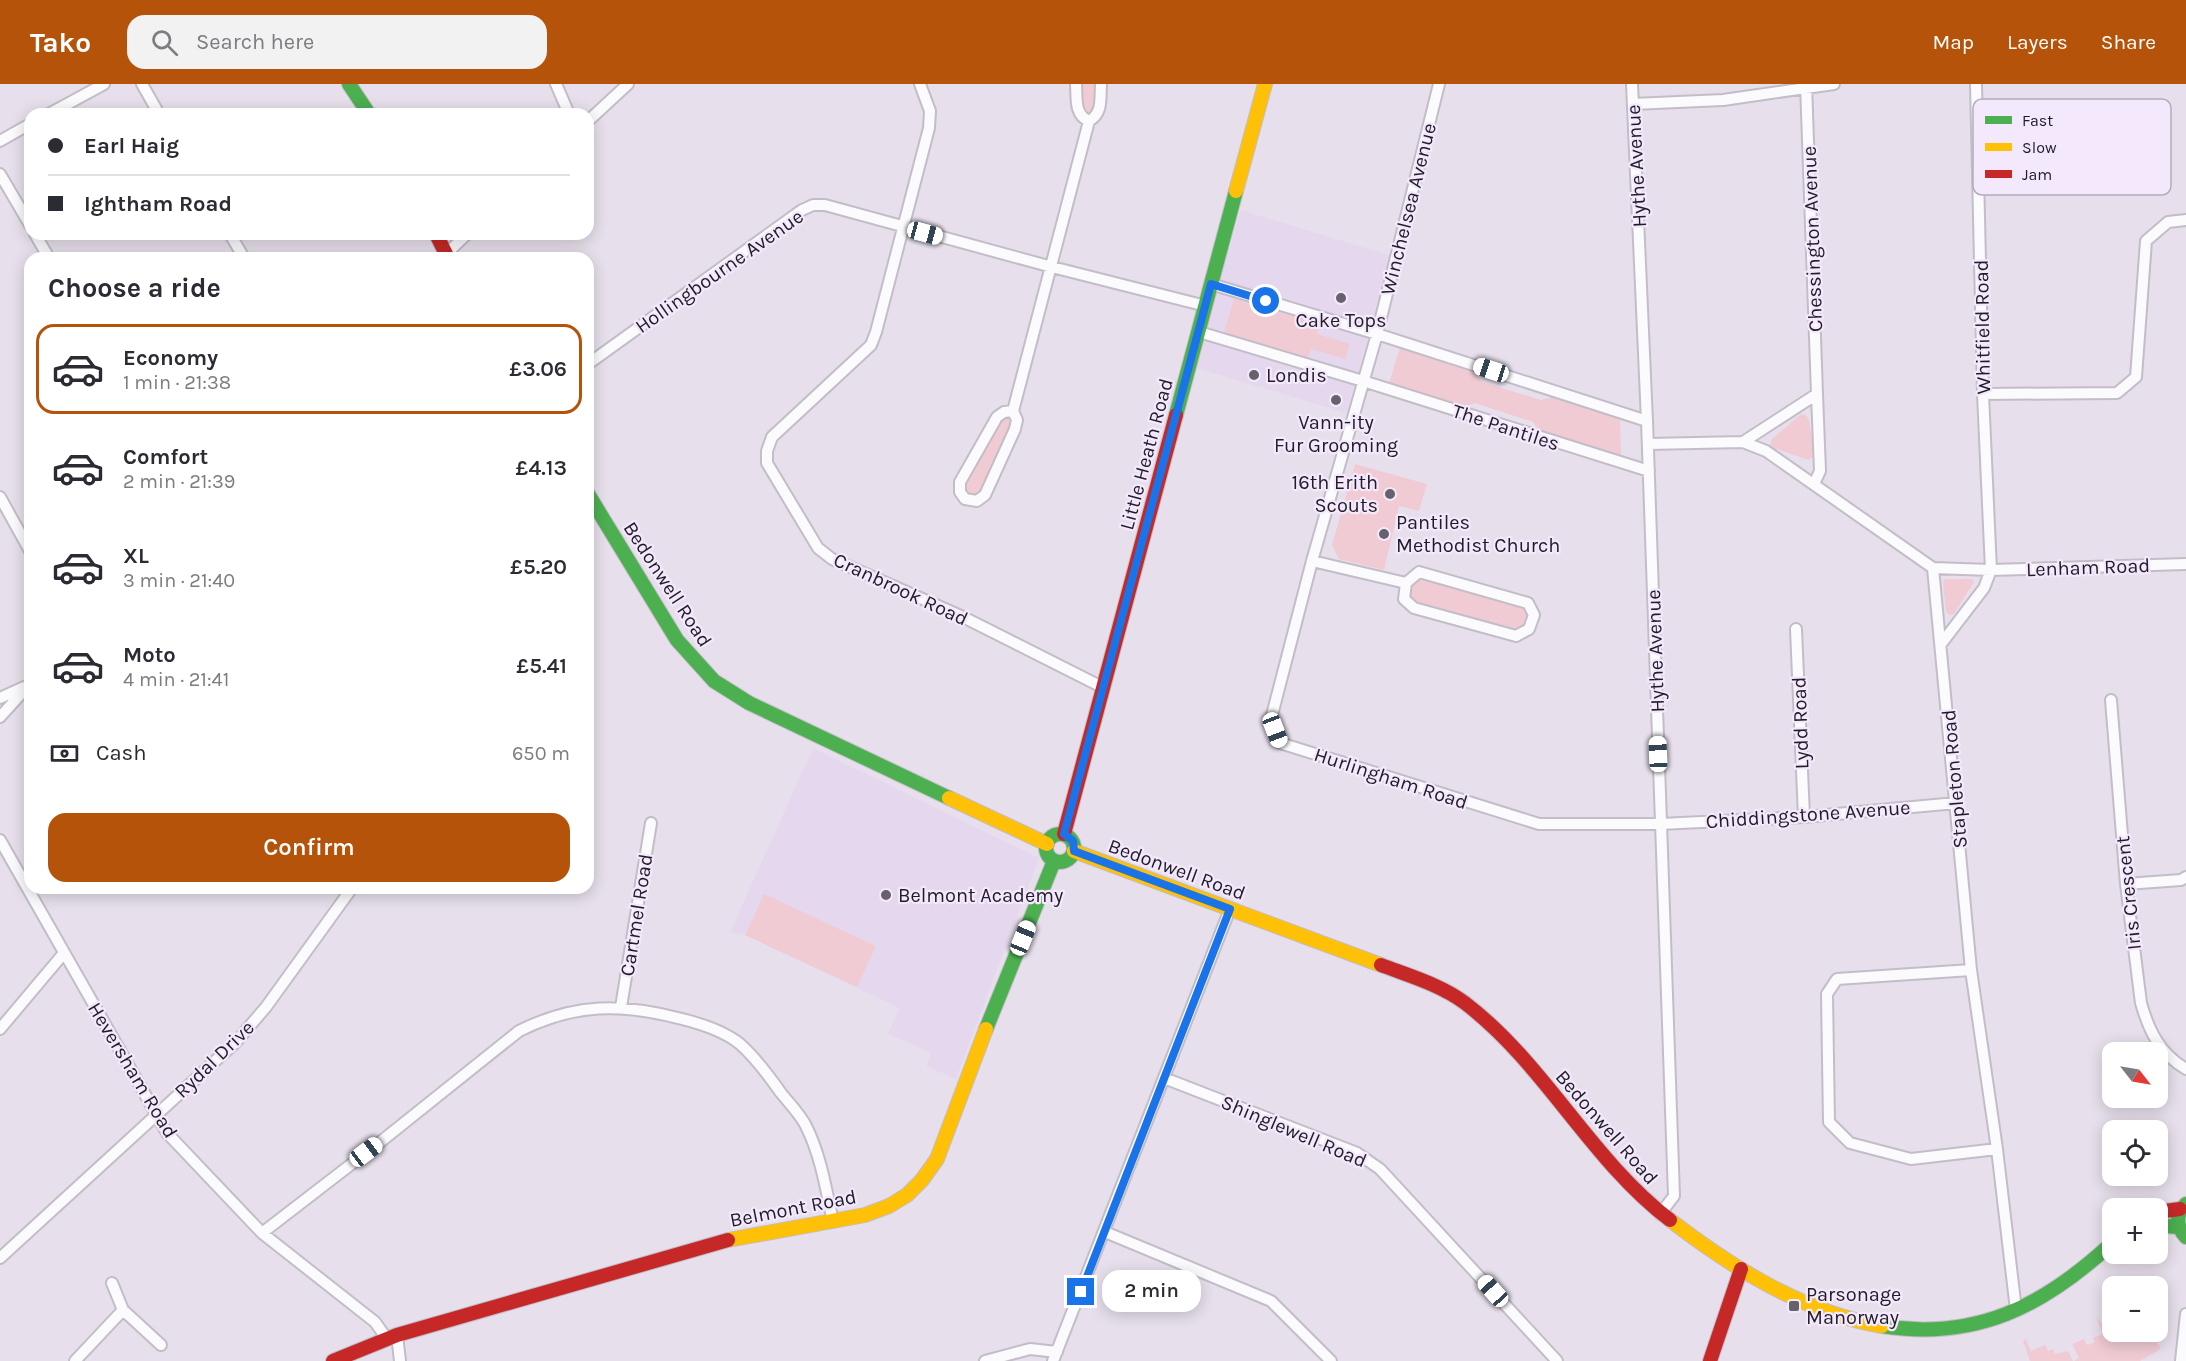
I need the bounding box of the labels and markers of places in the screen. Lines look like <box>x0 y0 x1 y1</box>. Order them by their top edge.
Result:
marker: Cake Tops <box>1334 291 1348 305</box>
place label: Cake Tops <box>1295 309 1387 332</box>
place label: Londis <box>1266 364 1327 387</box>
marker: Londis <box>1247 368 1261 382</box>
marker: Vann-ity Fur Grooming <box>1329 393 1343 407</box>
place label: Vann-ity Fur Grooming <box>1274 411 1398 457</box>
place label: 16th Erith Scouts <box>1292 471 1378 517</box>
marker: 16th Erith Scouts <box>1383 487 1397 501</box>
place label: Pantiles Methodist Church <box>1396 511 1560 557</box>
marker: Pantiles Methodist Church <box>1377 527 1391 541</box>
place label: Belmont Academy <box>898 884 1063 907</box>
marker: Belmont Academy <box>879 888 893 902</box>
place label: Parsonage Manorway <box>1806 1283 1901 1329</box>
marker: Parsonage Manorway <box>1787 1299 1801 1313</box>

